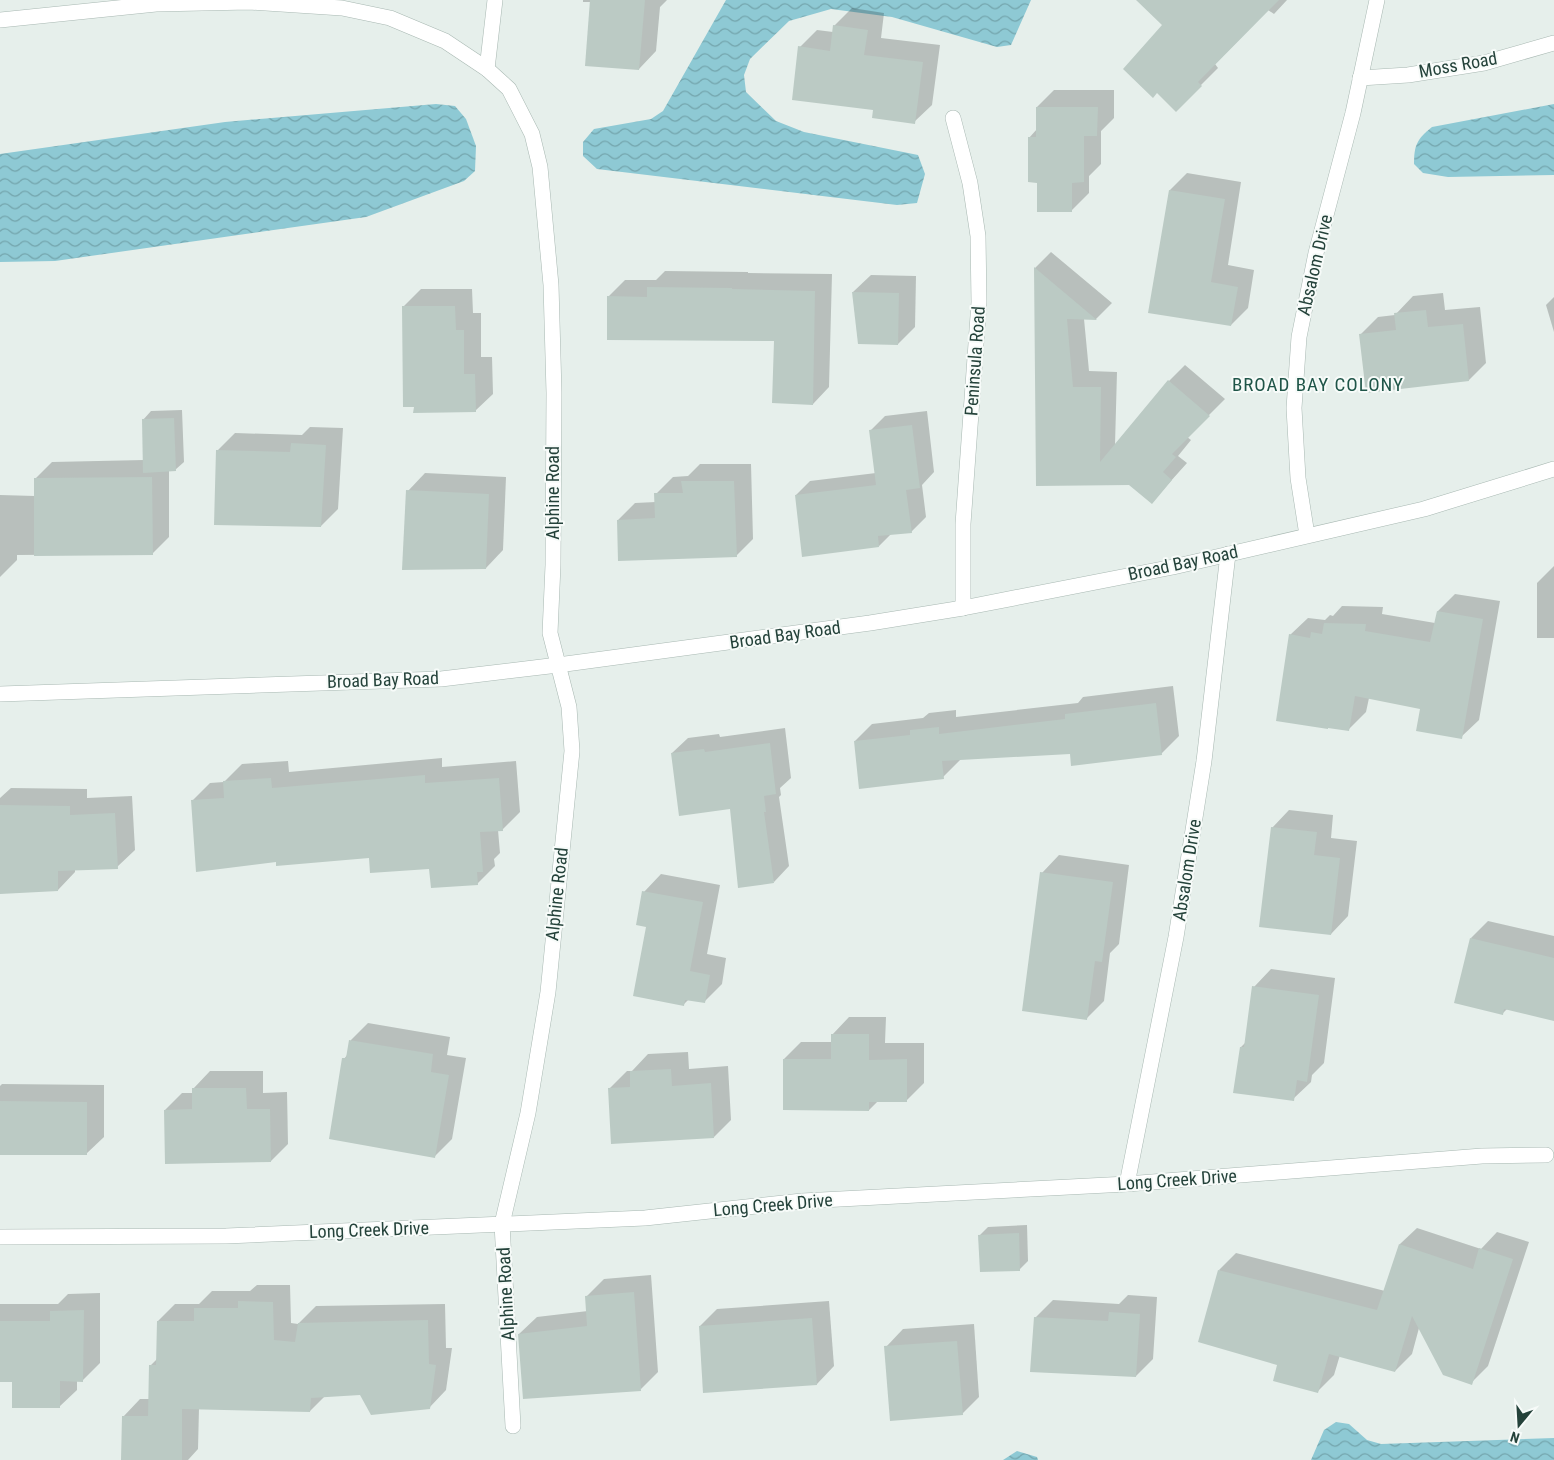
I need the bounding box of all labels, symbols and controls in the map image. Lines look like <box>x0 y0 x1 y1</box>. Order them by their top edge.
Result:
street label: Moss Road <box>1417 47 1499 82</box>
street label: Absalom Drive <box>1293 212 1336 317</box>
street label: Peninsula Road <box>960 305 989 416</box>
district label: BROAD BAY COLONY <box>1232 373 1404 396</box>
street label: Alphine Road <box>542 446 563 540</box>
street label: Broad Bay Road <box>1126 541 1240 584</box>
street label: Broad Bay Road <box>728 616 842 653</box>
street label: Broad Bay Road <box>327 667 439 692</box>
street label: Absalom Drive <box>1168 817 1205 922</box>
street label: Alphine Road <box>541 846 572 942</box>
street label: Long Creek Drive <box>1116 1165 1237 1194</box>
street label: Long Creek Drive <box>712 1189 834 1220</box>
street label: Long Creek Drive <box>309 1217 429 1242</box>
street label: Alphine Road <box>493 1247 518 1341</box>
north arrow <box>1494 1400 1544 1450</box>
text: N <box>1508 1428 1522 1446</box>

